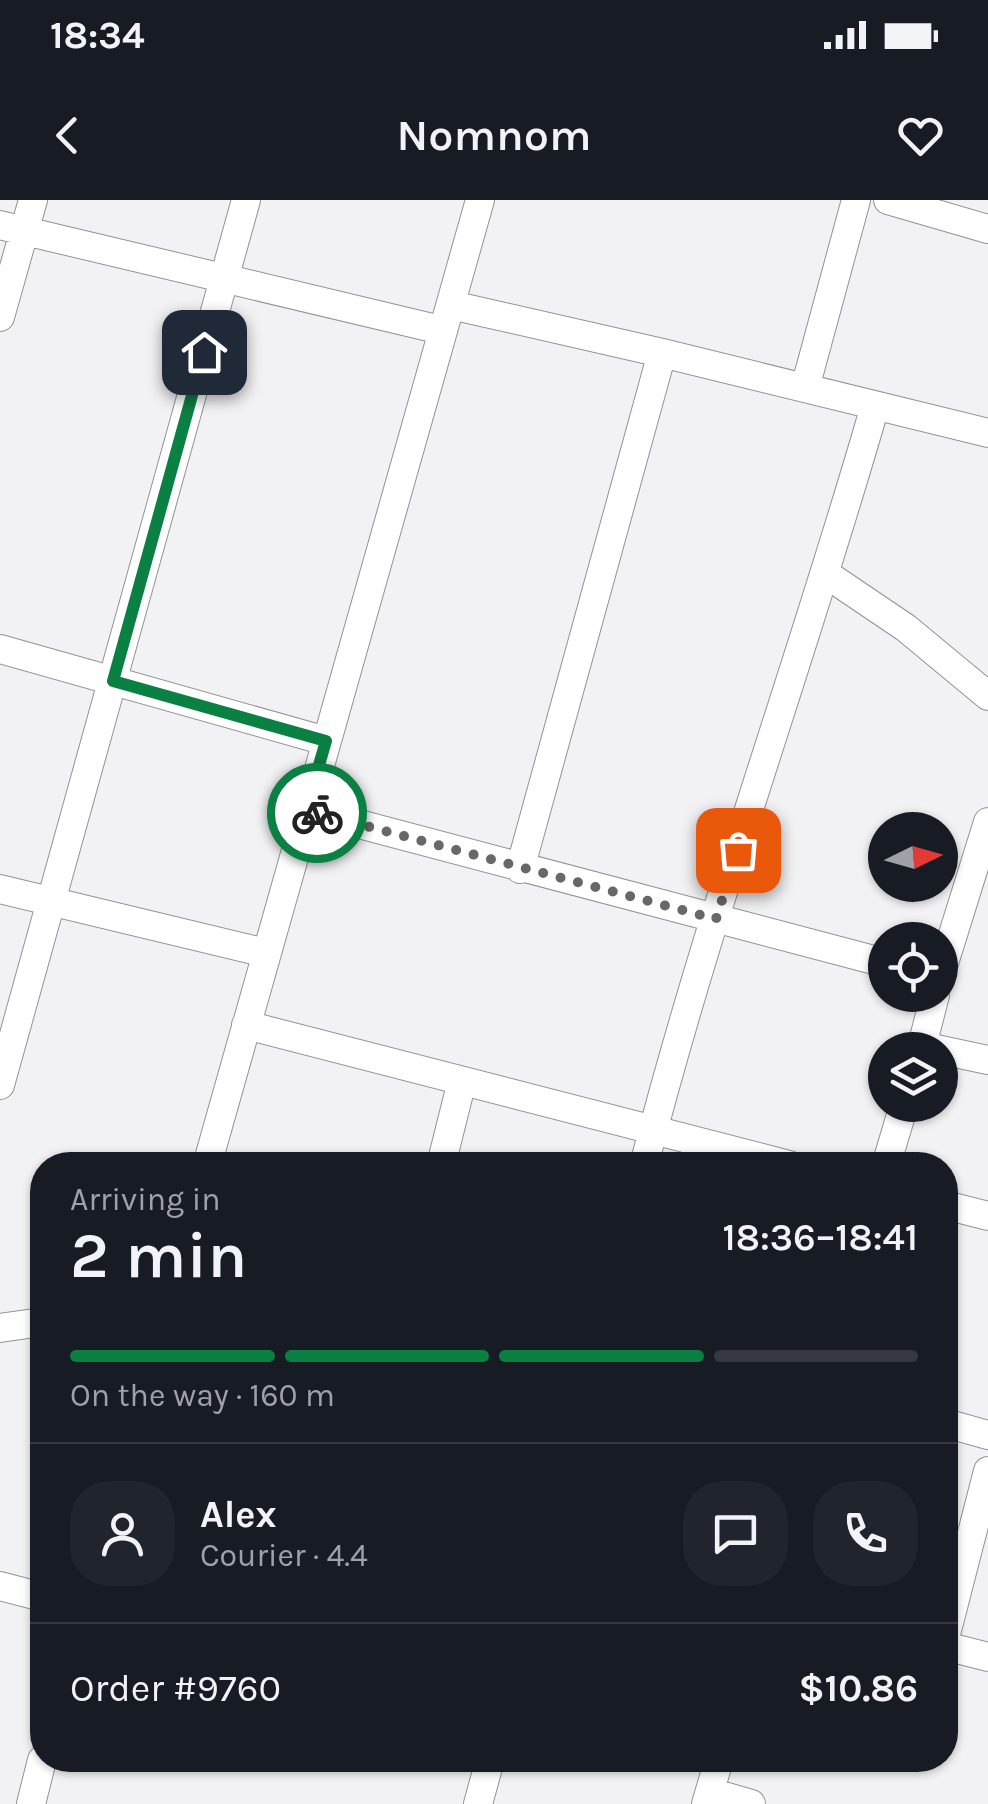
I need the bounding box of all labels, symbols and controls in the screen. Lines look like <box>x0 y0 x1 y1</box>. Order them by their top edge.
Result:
text: 18:34 <box>50 13 145 58</box>
icon: back <box>40 108 95 163</box>
icon: heart <box>893 108 948 163</box>
text: Nomnom <box>396 109 592 161</box>
pin <box>162 310 247 395</box>
icon: home <box>177 325 232 380</box>
courier <box>267 763 367 863</box>
icon: bike <box>290 786 345 841</box>
pin <box>696 808 781 893</box>
north arrow <box>868 812 958 902</box>
map controls <box>868 812 958 1122</box>
icon: bag <box>711 823 766 878</box>
button: locate <box>868 922 958 1012</box>
button: layers <box>868 1032 958 1122</box>
text: Arriving in <box>70 1181 221 1218</box>
text: 18:36–18:41 <box>722 1215 918 1260</box>
text: 2 min <box>70 1217 247 1293</box>
text: On the way · 160 m <box>70 1377 335 1414</box>
button: person <box>70 1481 175 1586</box>
button: chat <box>683 1481 788 1586</box>
button: phone <box>813 1481 918 1586</box>
text: Alex <box>200 1492 277 1537</box>
text: Courier · 4.4 <box>200 1537 368 1574</box>
text: Order #9760 <box>70 1666 281 1711</box>
text: $10.86 <box>798 1666 918 1711</box>

